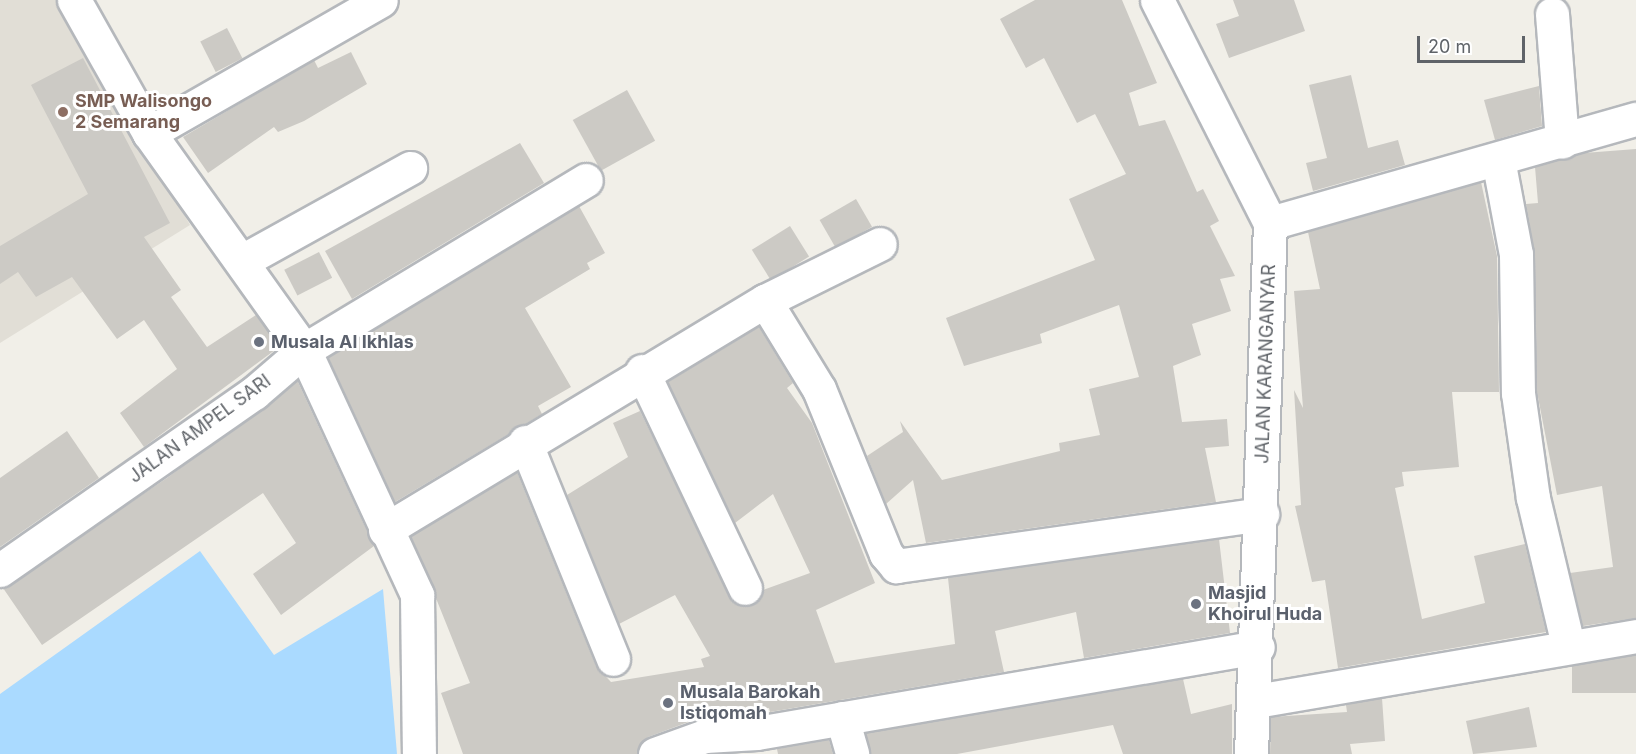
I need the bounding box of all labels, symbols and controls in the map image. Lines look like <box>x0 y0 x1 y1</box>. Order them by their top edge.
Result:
scale bar <box>1420 24 1528 62</box>
text: 20 m <box>1428 36 1471 57</box>
place label: SMP Walisongo 2 Semarang <box>75 91 212 134</box>
marker: SMP Walisongo 2 Semarang <box>56 105 70 119</box>
street label: JALAN KARANGANYAR <box>1252 264 1280 464</box>
place label: Musala Al Ikhlas <box>271 331 414 353</box>
marker: Musala Al Ikhlas <box>252 335 266 349</box>
street label: JALAN AMPEL SARI <box>125 370 275 488</box>
place label: Masjid Khoirul Huda <box>1208 583 1322 626</box>
marker: Masjid Khoirul Huda <box>1189 597 1203 611</box>
place label: Musala Barokah Istiqomah <box>680 682 820 724</box>
marker: Musala Barokah Istiqomah <box>661 696 675 710</box>

